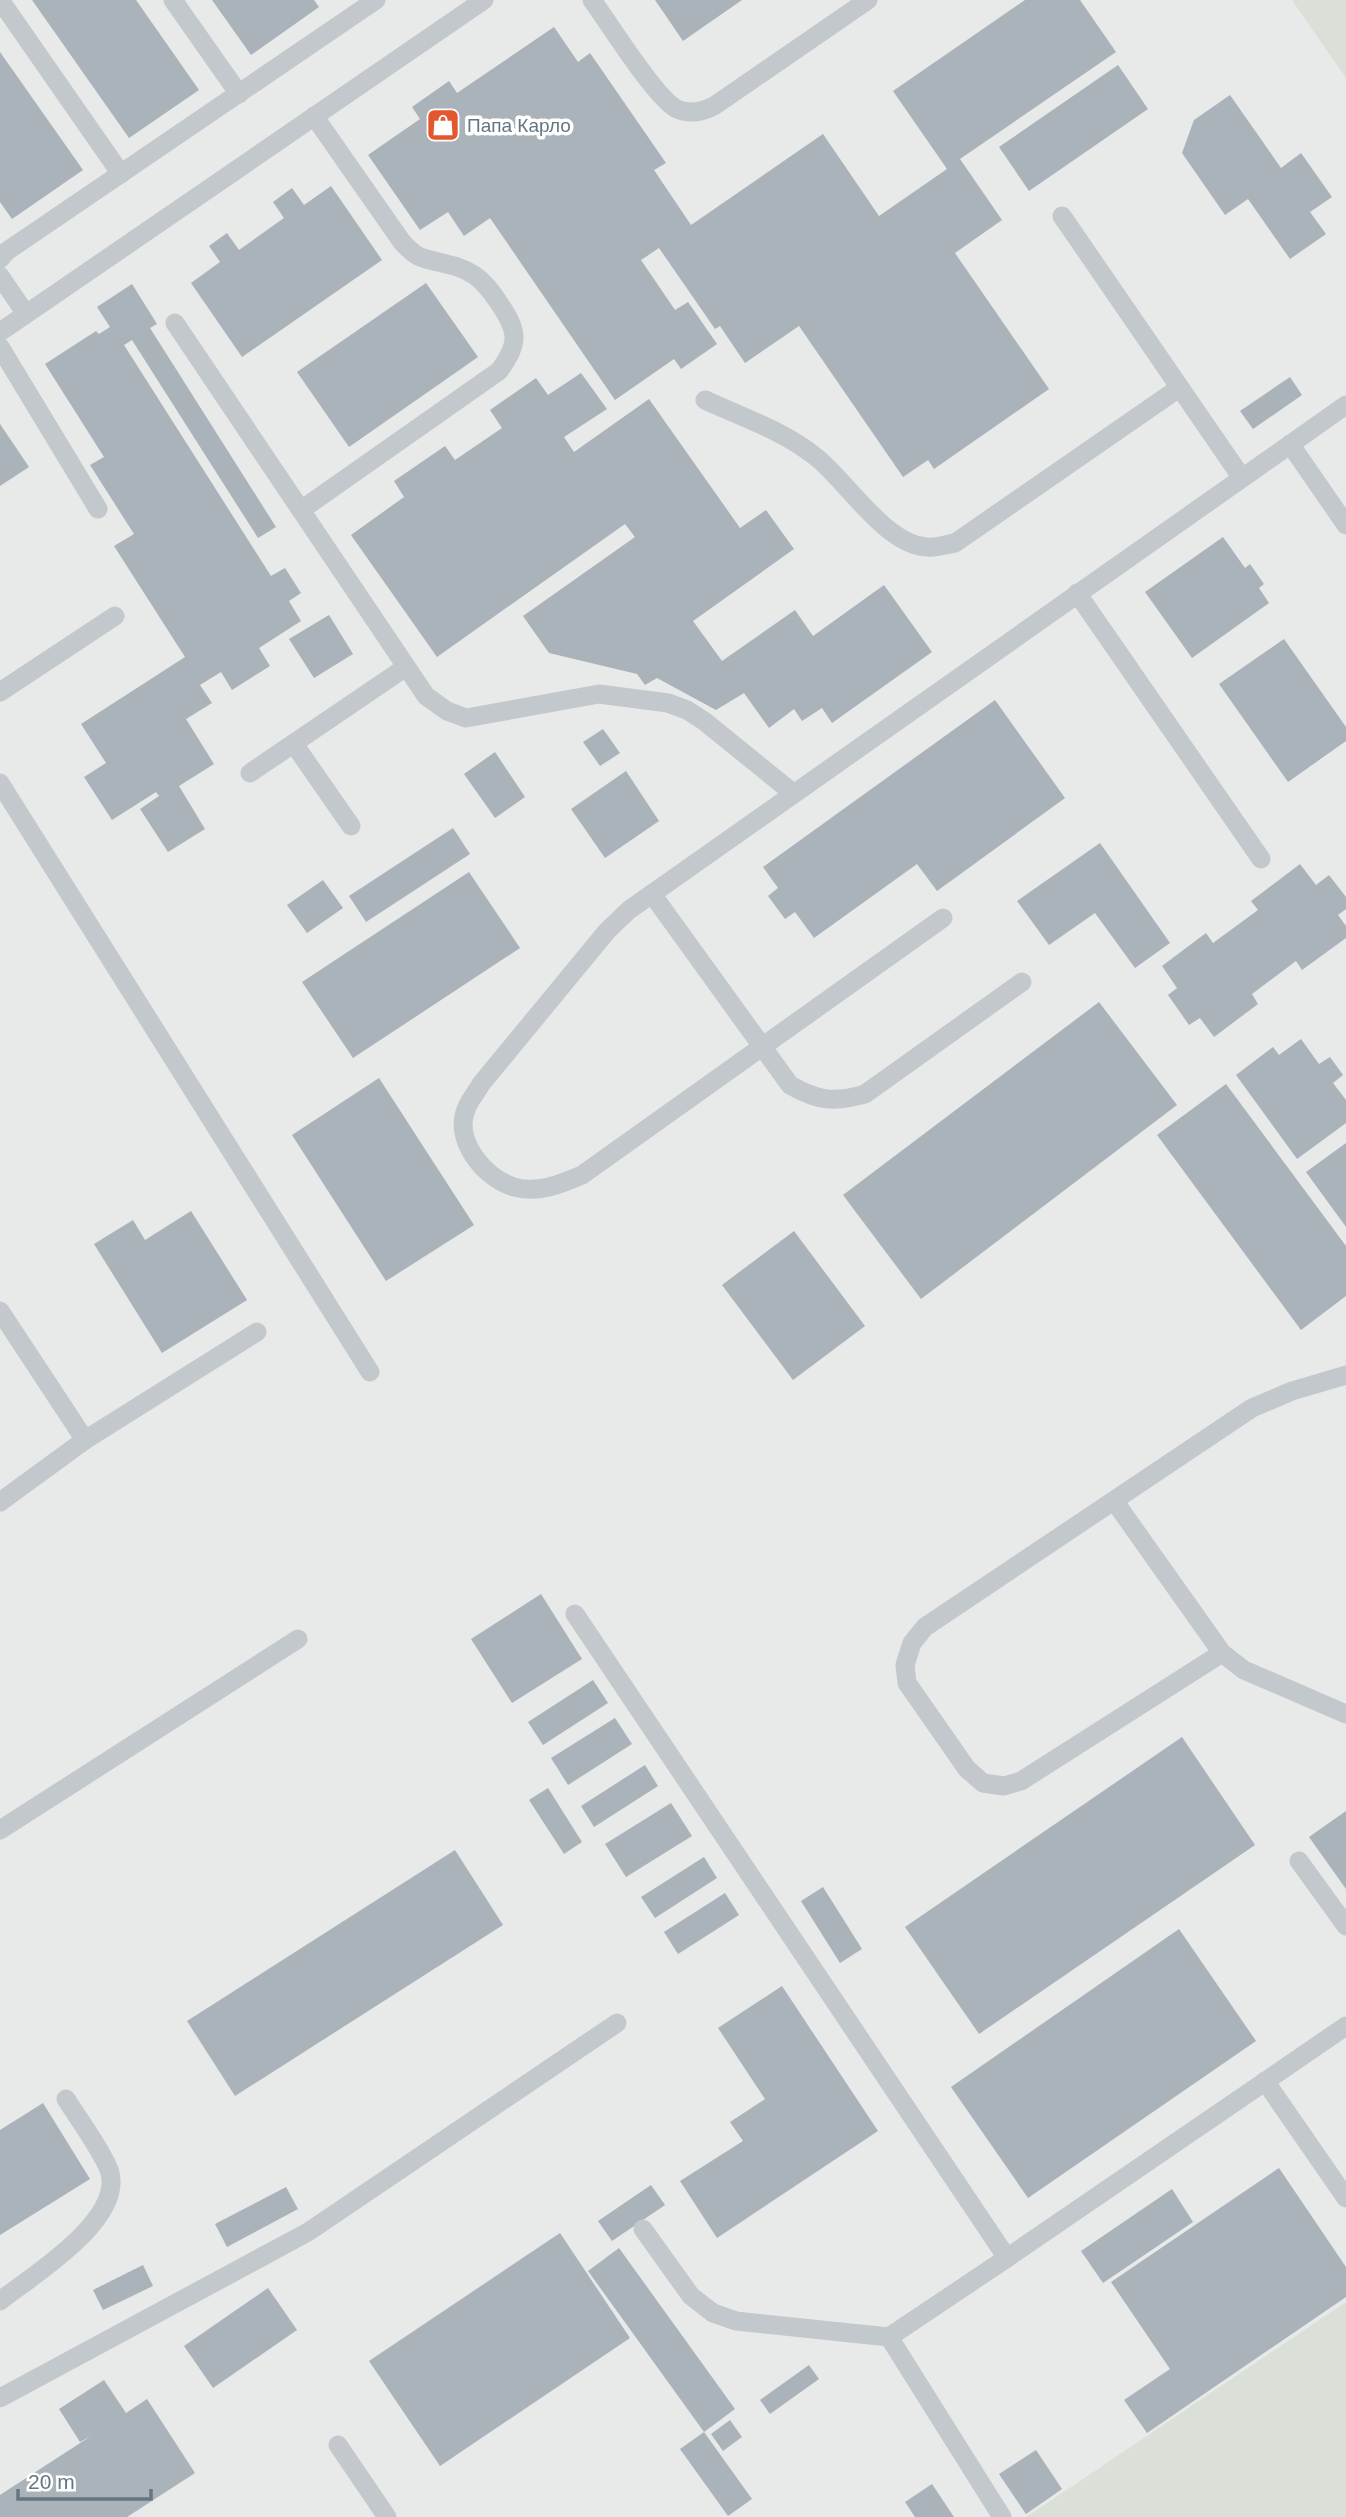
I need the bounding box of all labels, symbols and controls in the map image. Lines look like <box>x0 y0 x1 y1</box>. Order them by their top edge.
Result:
shop icon: Папа Карло <box>424 106 462 144</box>
place label: Папа Карло <box>467 115 571 136</box>
scale bar <box>18 2458 150 2502</box>
text: 20 m <box>28 2470 75 2493</box>

